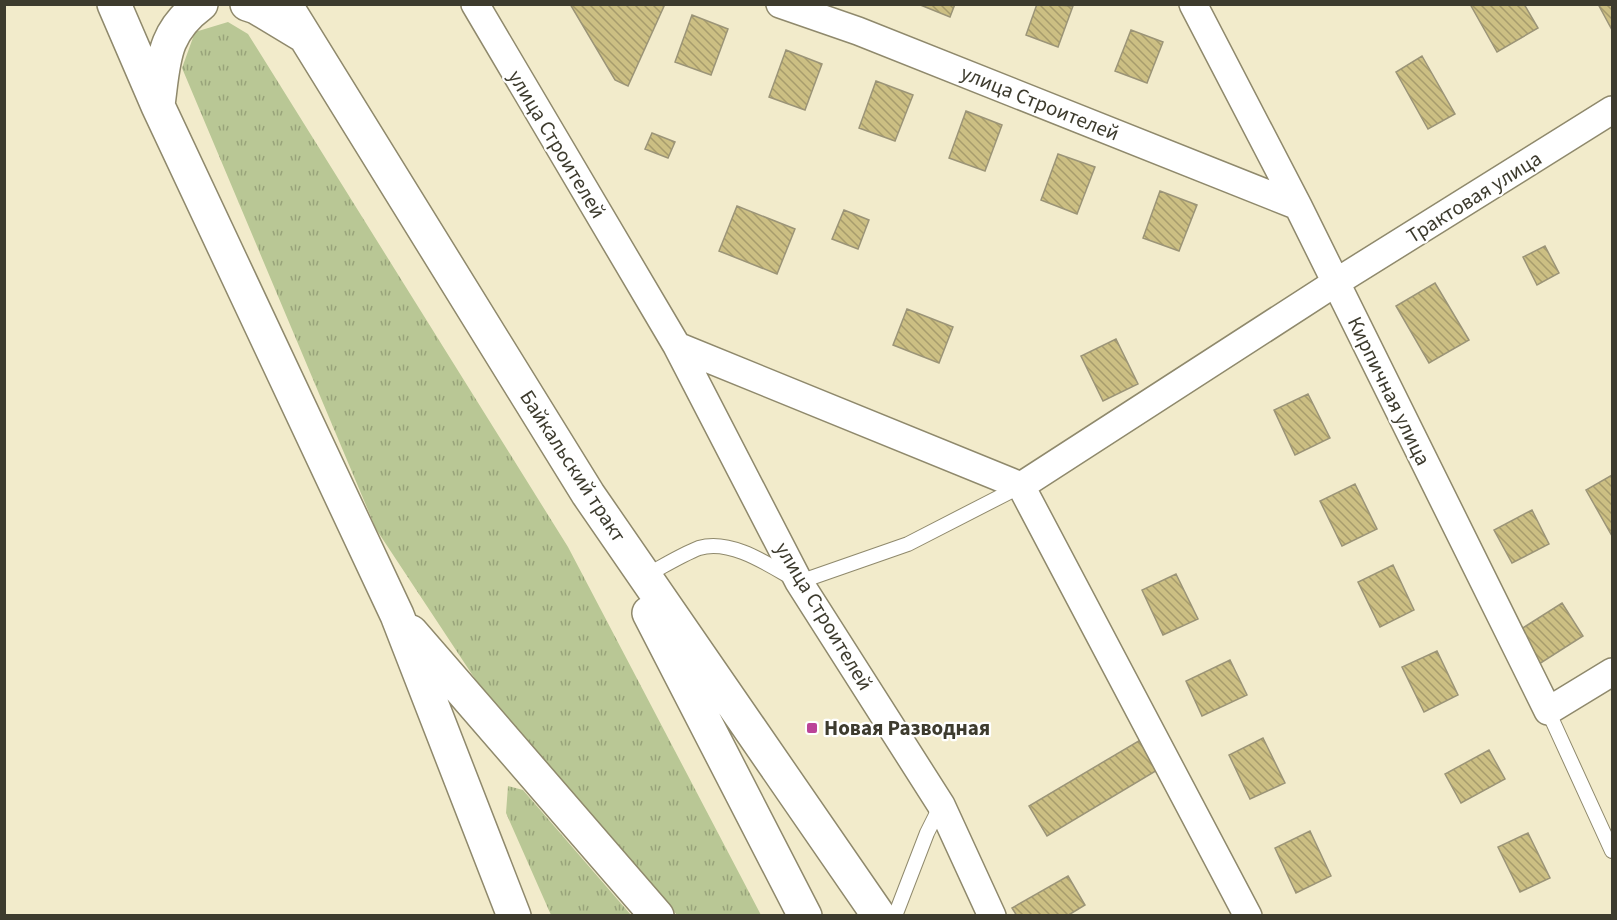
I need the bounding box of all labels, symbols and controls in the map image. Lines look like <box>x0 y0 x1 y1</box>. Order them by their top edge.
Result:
street label: улица Строителей <box>956 58 1124 148</box>
street label: улица Строителей <box>501 64 613 224</box>
street label: Трактовая улица <box>1401 143 1547 251</box>
street label: Кирпичная улица <box>1340 311 1438 471</box>
street label: Байкальский тракт <box>512 384 634 548</box>
street label: улица Строителей <box>768 536 880 696</box>
place label: Новая Разводная <box>824 713 990 743</box>
marker: Новая Разводная <box>805 721 819 735</box>

